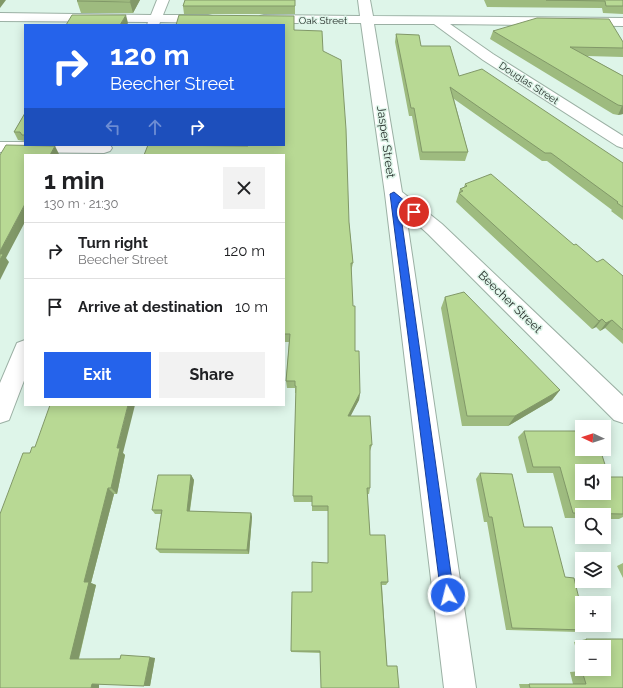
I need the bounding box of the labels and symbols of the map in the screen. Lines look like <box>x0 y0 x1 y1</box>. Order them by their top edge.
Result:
street label: Oak Street <box>299 15 348 26</box>
street label: Douglas Street <box>497 60 561 107</box>
street label: Jasper Street <box>374 105 398 179</box>
pin <box>397 195 431 229</box>
street label: Beecher Street <box>475 268 545 336</box>
north arrow <box>575 420 611 456</box>
position arrow <box>427 574 469 616</box>

